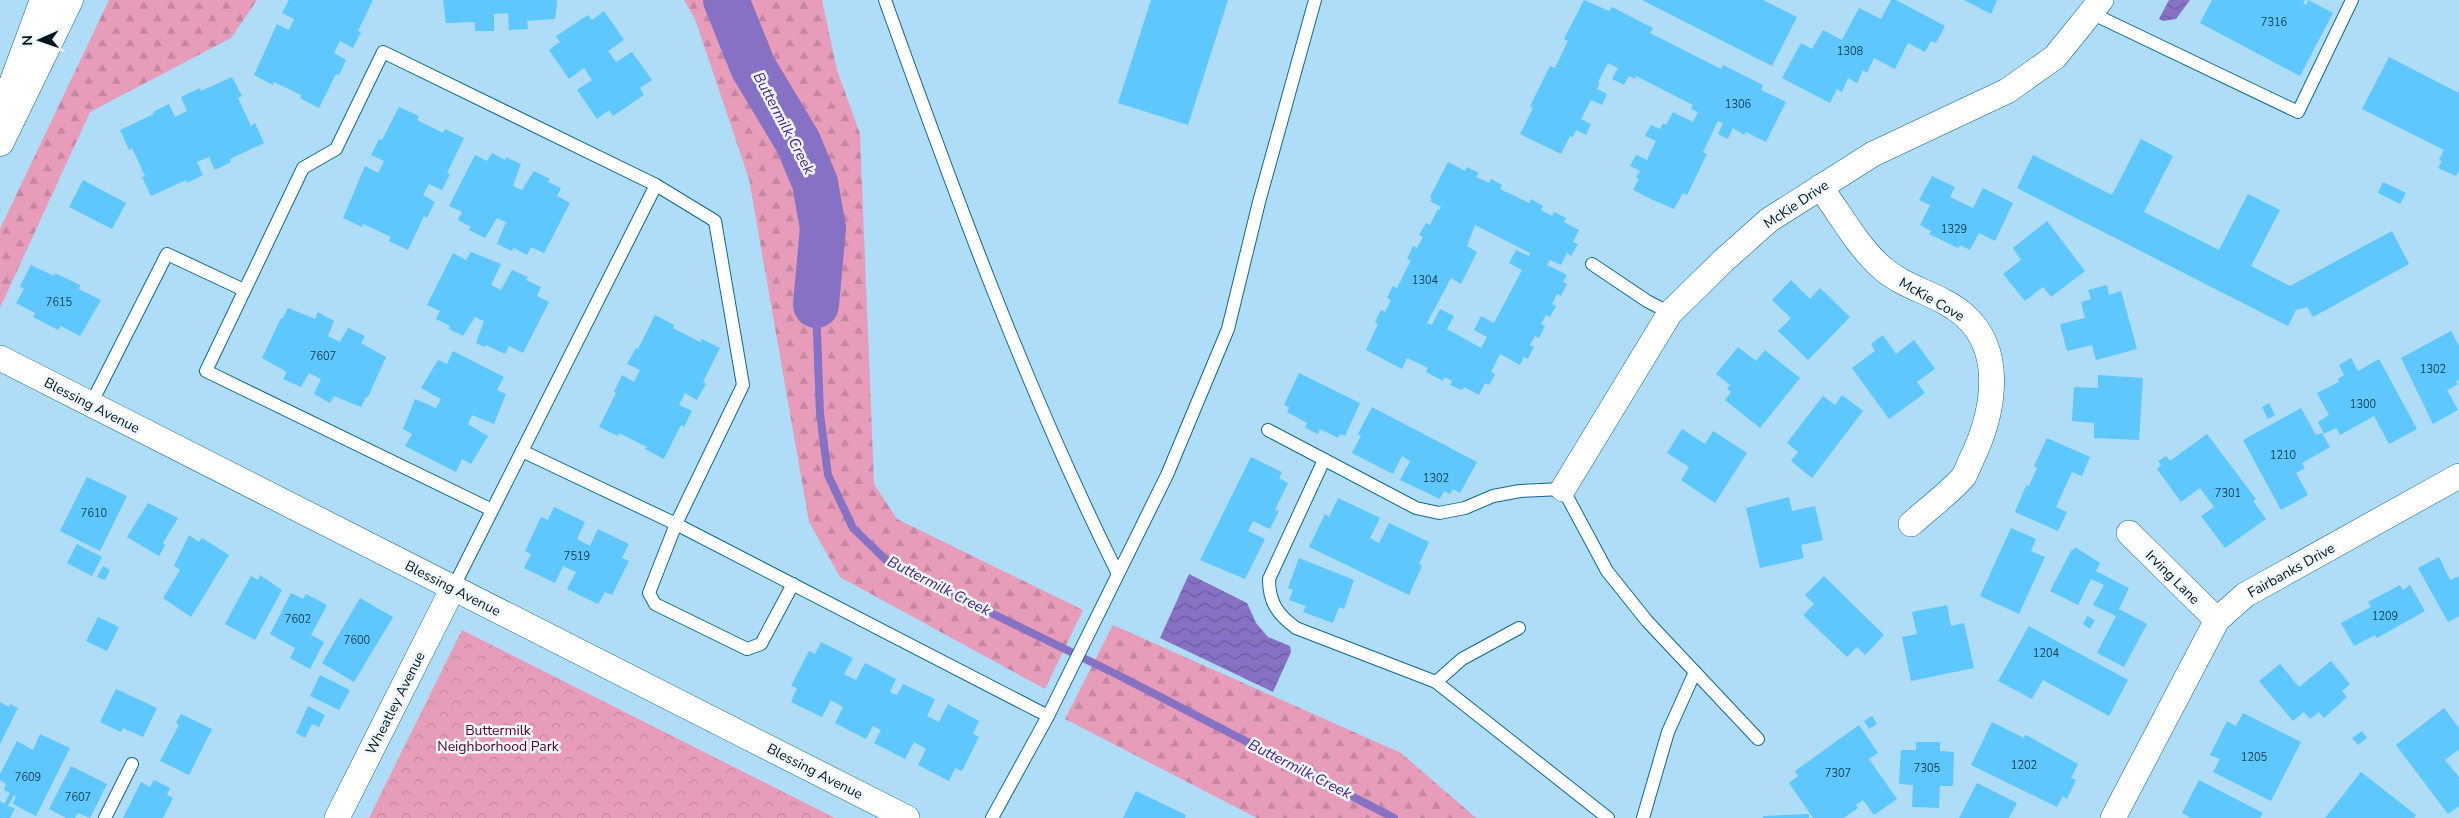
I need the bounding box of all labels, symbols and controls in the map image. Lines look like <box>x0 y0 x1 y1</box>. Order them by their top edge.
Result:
north arrow <box>15 15 65 65</box>
house number: 7316 <box>2261 15 2288 30</box>
text: N <box>18 35 37 46</box>
house number: 1308 <box>1837 44 1864 59</box>
water label: Buttermilk Creek <box>749 68 820 178</box>
house number: 1306 <box>1725 97 1752 112</box>
street label: McKie Drive <box>1760 176 1833 233</box>
house number: 1329 <box>1941 222 1967 237</box>
house number: 1304 <box>1412 273 1439 288</box>
street label: McKie Cove <box>1896 273 1968 326</box>
house number: 7615 <box>46 295 73 310</box>
house number: 7607 <box>310 349 336 364</box>
house number: 1302 <box>2420 362 2446 377</box>
street label: Blessing Avenue <box>41 373 143 438</box>
house number: 1300 <box>2350 397 2377 412</box>
house number: 1210 <box>2270 448 2297 463</box>
house number: 1302 <box>1423 471 1449 486</box>
house number: 7301 <box>2215 486 2241 501</box>
house number: 7610 <box>81 506 108 521</box>
street label: Fairbanks Drive <box>2244 539 2338 602</box>
street label: Irving Lane <box>2141 546 2204 609</box>
house number: 7519 <box>564 549 590 564</box>
water label: Buttermilk Creek <box>884 551 994 621</box>
street label: Blessing Avenue <box>402 556 504 621</box>
house number: 1209 <box>2372 609 2398 624</box>
house number: 7602 <box>285 612 311 627</box>
house number: 7600 <box>344 633 371 648</box>
house number: 1204 <box>2033 646 2060 661</box>
street label: Wheatley Avenue <box>361 649 430 758</box>
park label: Buttermilk Neighborhood Park <box>437 721 560 756</box>
water label: Buttermilk Creek <box>1245 734 1355 804</box>
street label: Blessing Avenue <box>764 739 866 804</box>
house number: 1205 <box>2241 750 2268 765</box>
house number: 1202 <box>2011 758 2037 773</box>
house number: 7305 <box>1914 761 1941 776</box>
house number: 7307 <box>1825 766 1851 781</box>
house number: 7609 <box>15 770 41 785</box>
house number: 7607 <box>65 790 91 805</box>

